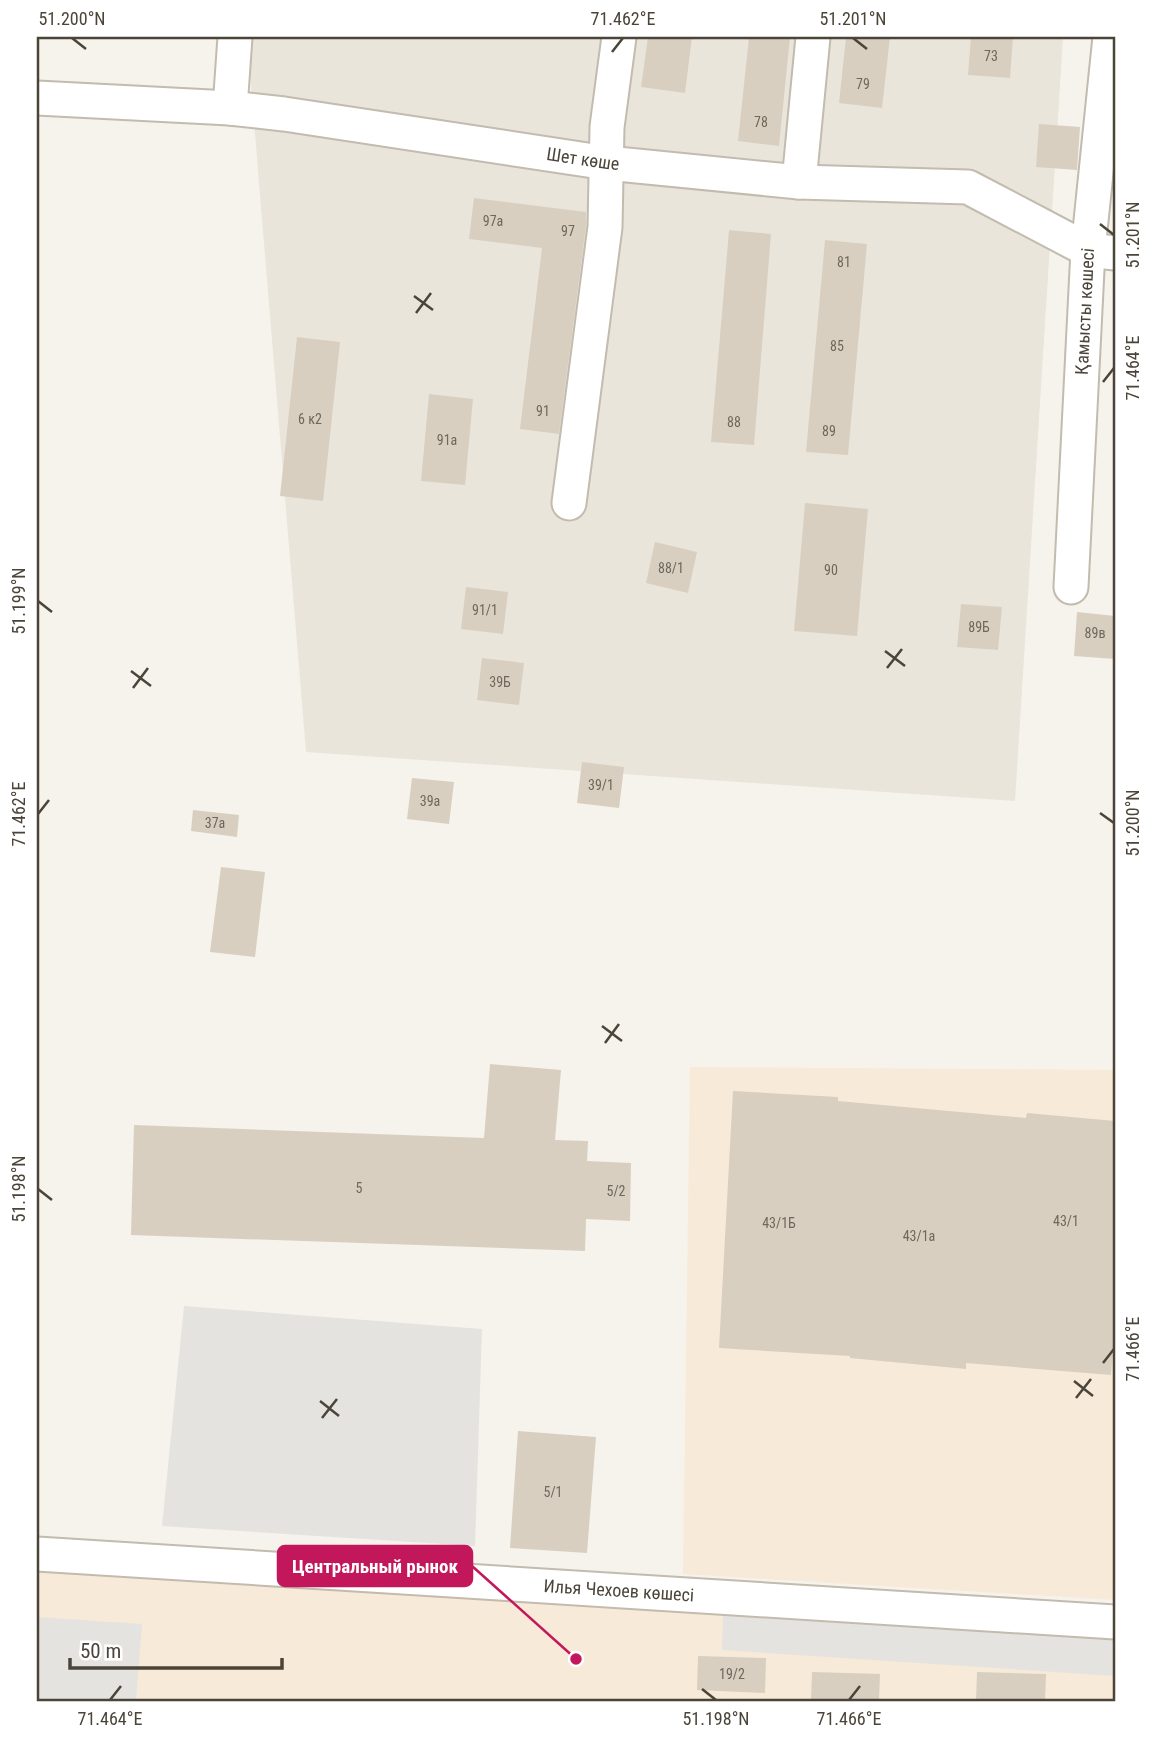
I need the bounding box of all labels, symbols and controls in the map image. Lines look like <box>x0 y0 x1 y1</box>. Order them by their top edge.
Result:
text: 51.200°N <box>38 8 106 29</box>
text: 71.462°E <box>591 8 655 29</box>
text: 51.201°N <box>819 8 887 29</box>
house number: 73 <box>984 48 998 64</box>
house number: 79 <box>856 76 870 92</box>
house number: 78 <box>754 114 768 130</box>
street label: Шет көше <box>545 143 620 174</box>
text: 51.201°N <box>1122 201 1143 269</box>
house number: 97а <box>483 213 503 229</box>
house number: 97 <box>561 223 575 239</box>
street label: Қамысты көшесі <box>1071 247 1098 375</box>
house number: 81 <box>837 254 851 270</box>
text: 71.464°E <box>1122 336 1143 400</box>
house number: 85 <box>830 338 844 354</box>
house number: 91 <box>536 403 550 419</box>
house number: 6 к2 <box>298 411 322 427</box>
house number: 88 <box>727 414 741 430</box>
house number: 89 <box>822 423 836 439</box>
house number: 91а <box>437 432 457 448</box>
house number: 88/1 <box>658 560 684 576</box>
house number: 90 <box>824 562 838 578</box>
text: 51.199°N <box>8 567 29 635</box>
house number: 91/1 <box>472 602 498 618</box>
house number: 89Б <box>968 619 990 635</box>
house number: 89в <box>1085 625 1105 641</box>
house number: 39Б <box>489 674 511 690</box>
house number: 39/1 <box>588 777 614 793</box>
text: 71.462°E <box>8 782 29 846</box>
text: 51.200°N <box>1122 789 1143 857</box>
house number: 39а <box>420 793 440 809</box>
house number: 37а <box>205 815 225 831</box>
text: 51.198°N <box>8 1155 29 1223</box>
house number: 5 <box>356 1180 363 1196</box>
house number: 5/2 <box>606 1183 626 1199</box>
house number: 43/1 <box>1053 1213 1079 1229</box>
house number: 43/1Б <box>762 1215 796 1231</box>
house number: 43/1а <box>903 1228 935 1244</box>
text: 71.466°E <box>1122 1317 1143 1381</box>
house number: 5/1 <box>543 1484 563 1500</box>
callout: Центральный рынок <box>278 1546 472 1586</box>
text: Центральный рынок <box>292 1555 459 1578</box>
street label: Илья Чехоев көшесі <box>543 1575 695 1605</box>
scale bar <box>70 1626 282 1670</box>
text: 50 m <box>80 1639 121 1663</box>
house number: 19/2 <box>719 1666 745 1682</box>
text: 71.464°E <box>78 1708 142 1729</box>
text: 51.198°N <box>682 1708 750 1729</box>
text: 71.466°E <box>817 1708 881 1729</box>

